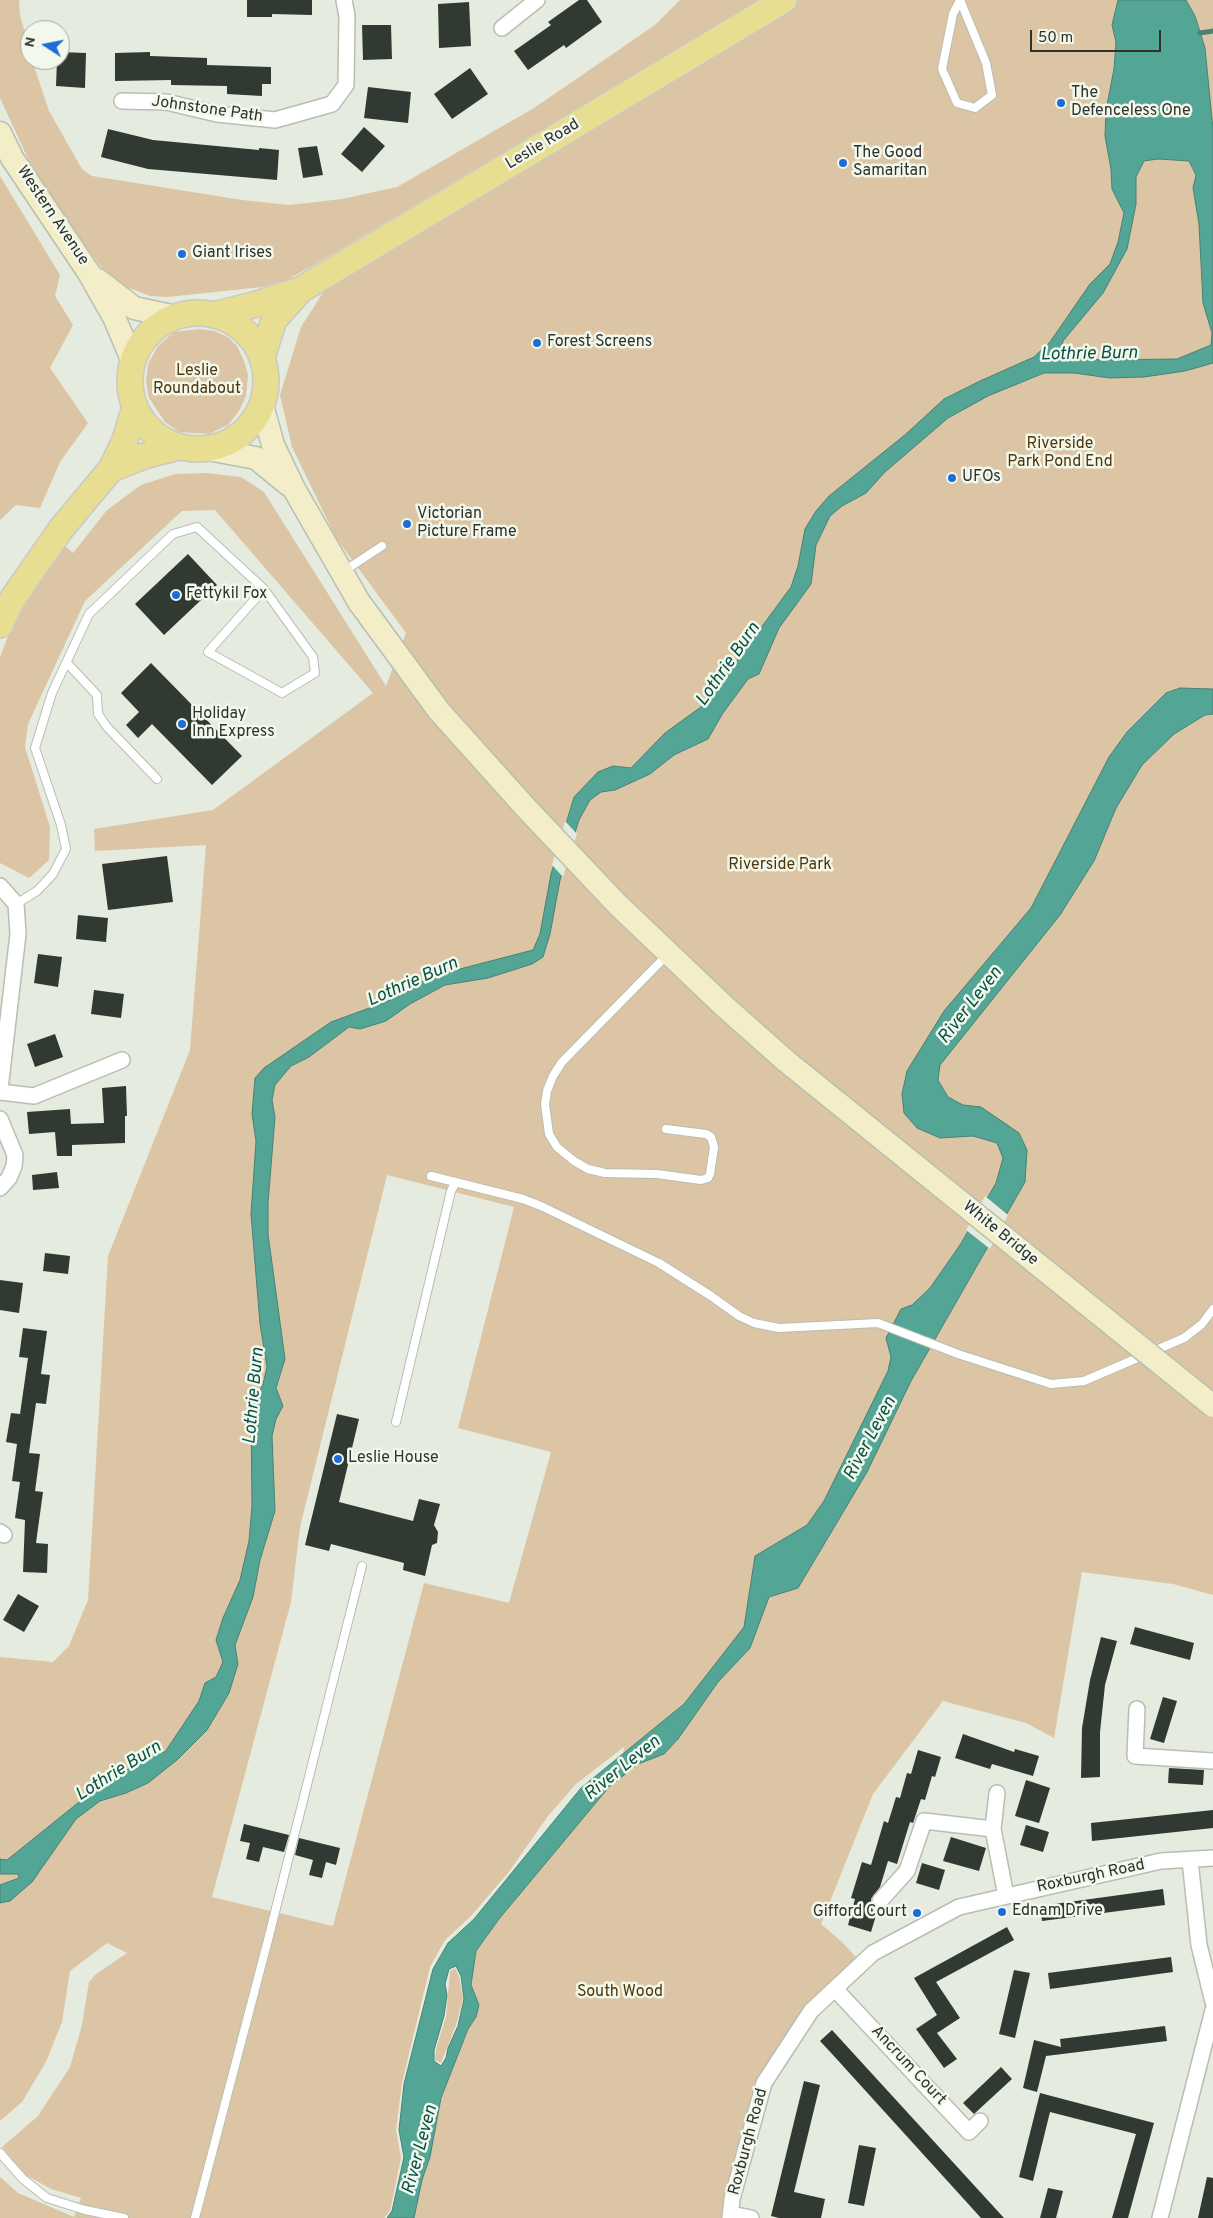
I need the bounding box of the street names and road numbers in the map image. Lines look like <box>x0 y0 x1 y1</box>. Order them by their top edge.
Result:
street label: Johnstone Path <box>150 93 264 127</box>
street label: Leslie Road <box>503 116 583 174</box>
street label: Western Avenue <box>12 163 92 269</box>
street label: White Bridge <box>958 1198 1042 1270</box>
street label: Roxburgh Road <box>1035 1856 1147 1898</box>
street label: Ancrum Court <box>866 2022 950 2110</box>
street label: Roxburgh Road <box>726 2086 772 2198</box>

